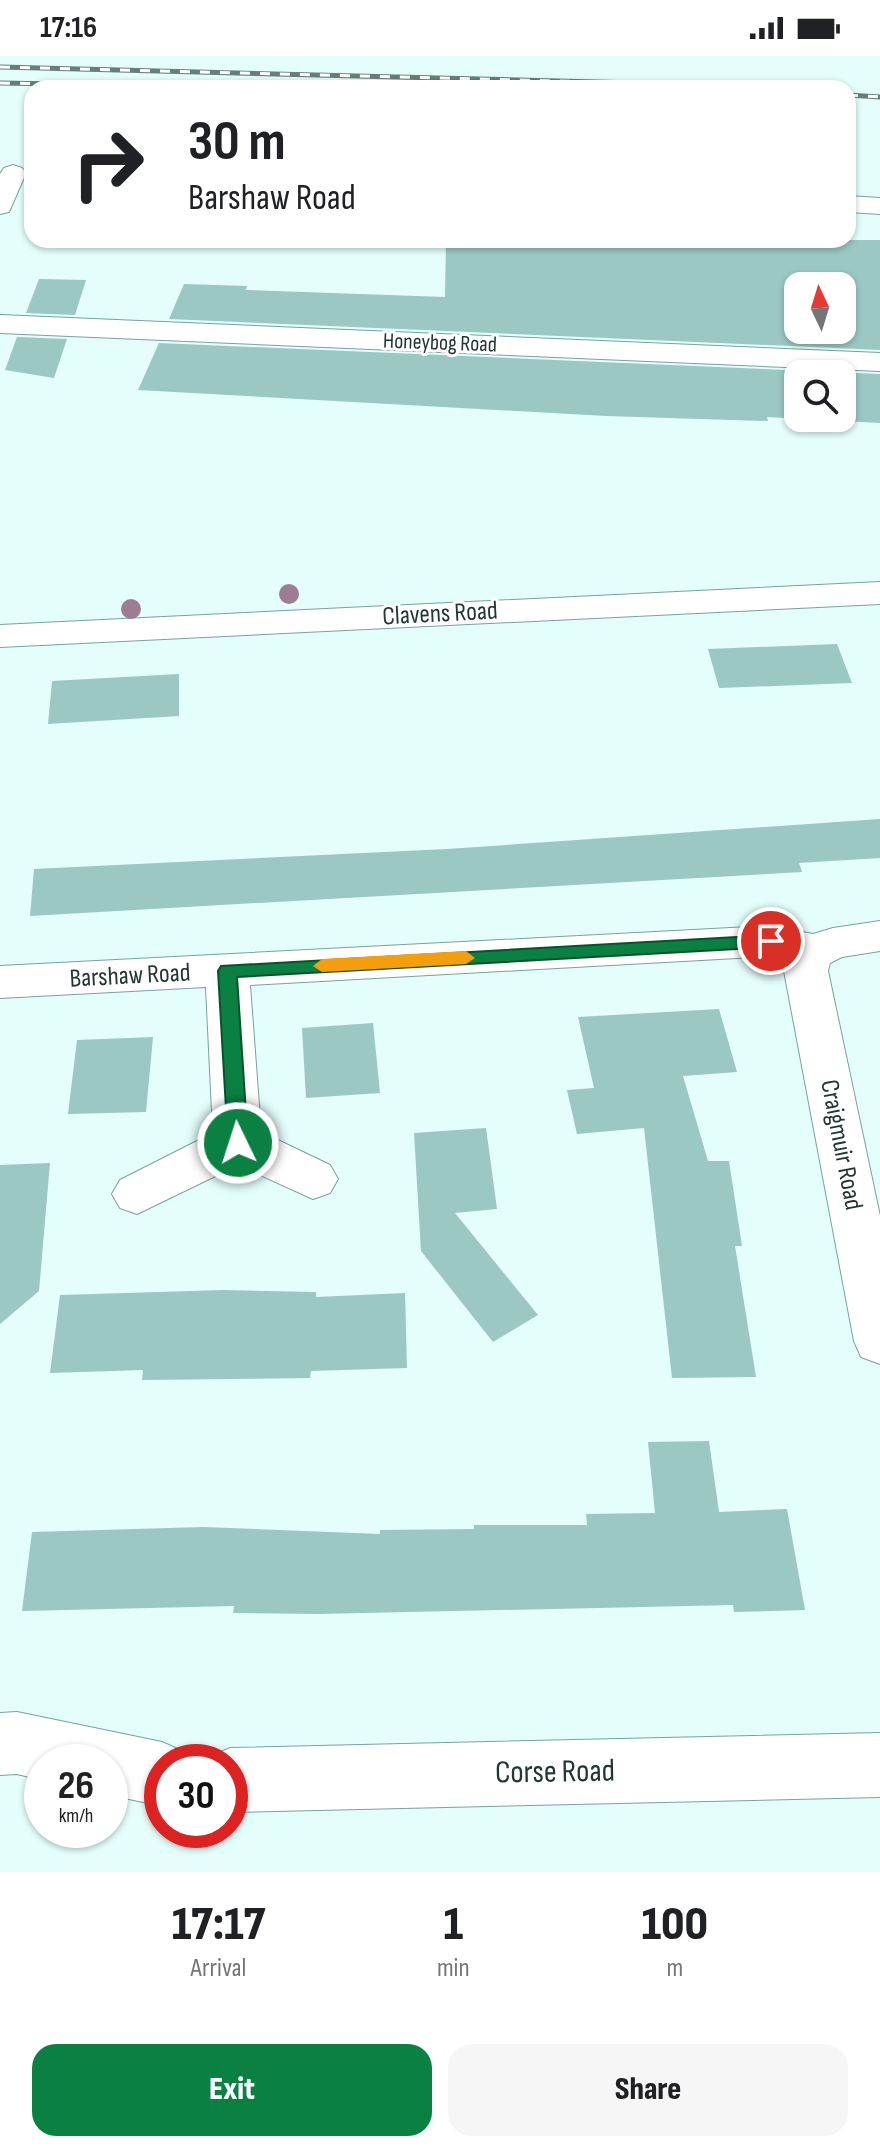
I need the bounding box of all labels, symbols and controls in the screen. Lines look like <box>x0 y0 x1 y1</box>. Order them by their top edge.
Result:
text: 17:16 <box>40 10 97 46</box>
text: 30 m <box>188 109 286 176</box>
icon: right <box>56 112 160 216</box>
text: Barshaw Road <box>188 177 356 220</box>
north arrow <box>784 272 856 344</box>
map controls <box>784 272 856 432</box>
street label: Honeybog Road <box>383 328 497 358</box>
button: search <box>784 360 856 432</box>
street label: Clavens Road <box>382 595 498 633</box>
pin <box>737 907 805 975</box>
icon: arrive <box>749 919 793 963</box>
street label: Barshaw Road <box>69 957 191 995</box>
street label: Craigmuir Road <box>813 1077 869 1213</box>
position arrow <box>196 1101 280 1185</box>
speed limit sign: 30 <box>144 1744 248 1848</box>
street label: Corse Road <box>495 1751 615 1793</box>
text: 26 <box>58 1762 94 1810</box>
text: km/h <box>59 1804 93 1828</box>
text: 17:17 <box>172 1896 265 1953</box>
text: 1 <box>443 1896 463 1953</box>
text: 100 <box>641 1896 708 1953</box>
text: Arrival <box>191 1953 246 1984</box>
text: min <box>437 1953 470 1984</box>
text: m <box>666 1953 683 1984</box>
button: Exit <box>32 2044 432 2136</box>
button: Share <box>448 2044 848 2136</box>

